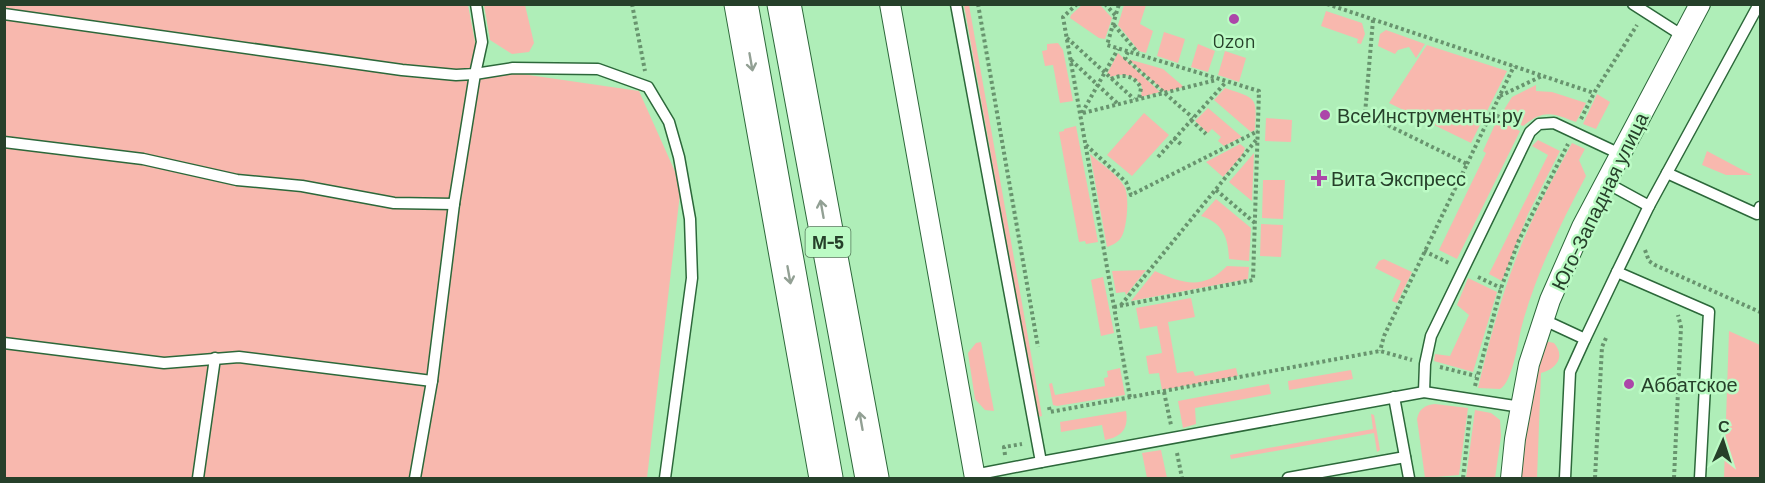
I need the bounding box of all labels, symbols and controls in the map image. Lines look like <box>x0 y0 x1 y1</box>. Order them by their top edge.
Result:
marker: Ozon <box>1227 12 1241 26</box>
place label: Ozon <box>1212 28 1256 52</box>
one-way arrow <box>746 52 757 71</box>
place label: ВсеИнструменты.ру <box>1337 103 1523 127</box>
street label: Юго-Западная улица <box>1546 107 1653 294</box>
marker: ВсеИнструменты.ру <box>1318 108 1332 122</box>
place label: Вита Экспресс <box>1331 166 1466 190</box>
marker: Вита Экспресс <box>1312 171 1326 185</box>
one-way arrow <box>816 199 827 219</box>
road number: М-5 <box>806 227 850 257</box>
one-way arrow <box>784 264 795 284</box>
place label: Аббатское <box>1641 372 1738 396</box>
marker: Аббатское <box>1622 377 1636 391</box>
north arrow <box>1693 411 1753 471</box>
one-way arrow <box>855 412 866 431</box>
text: С <box>1718 416 1731 435</box>

